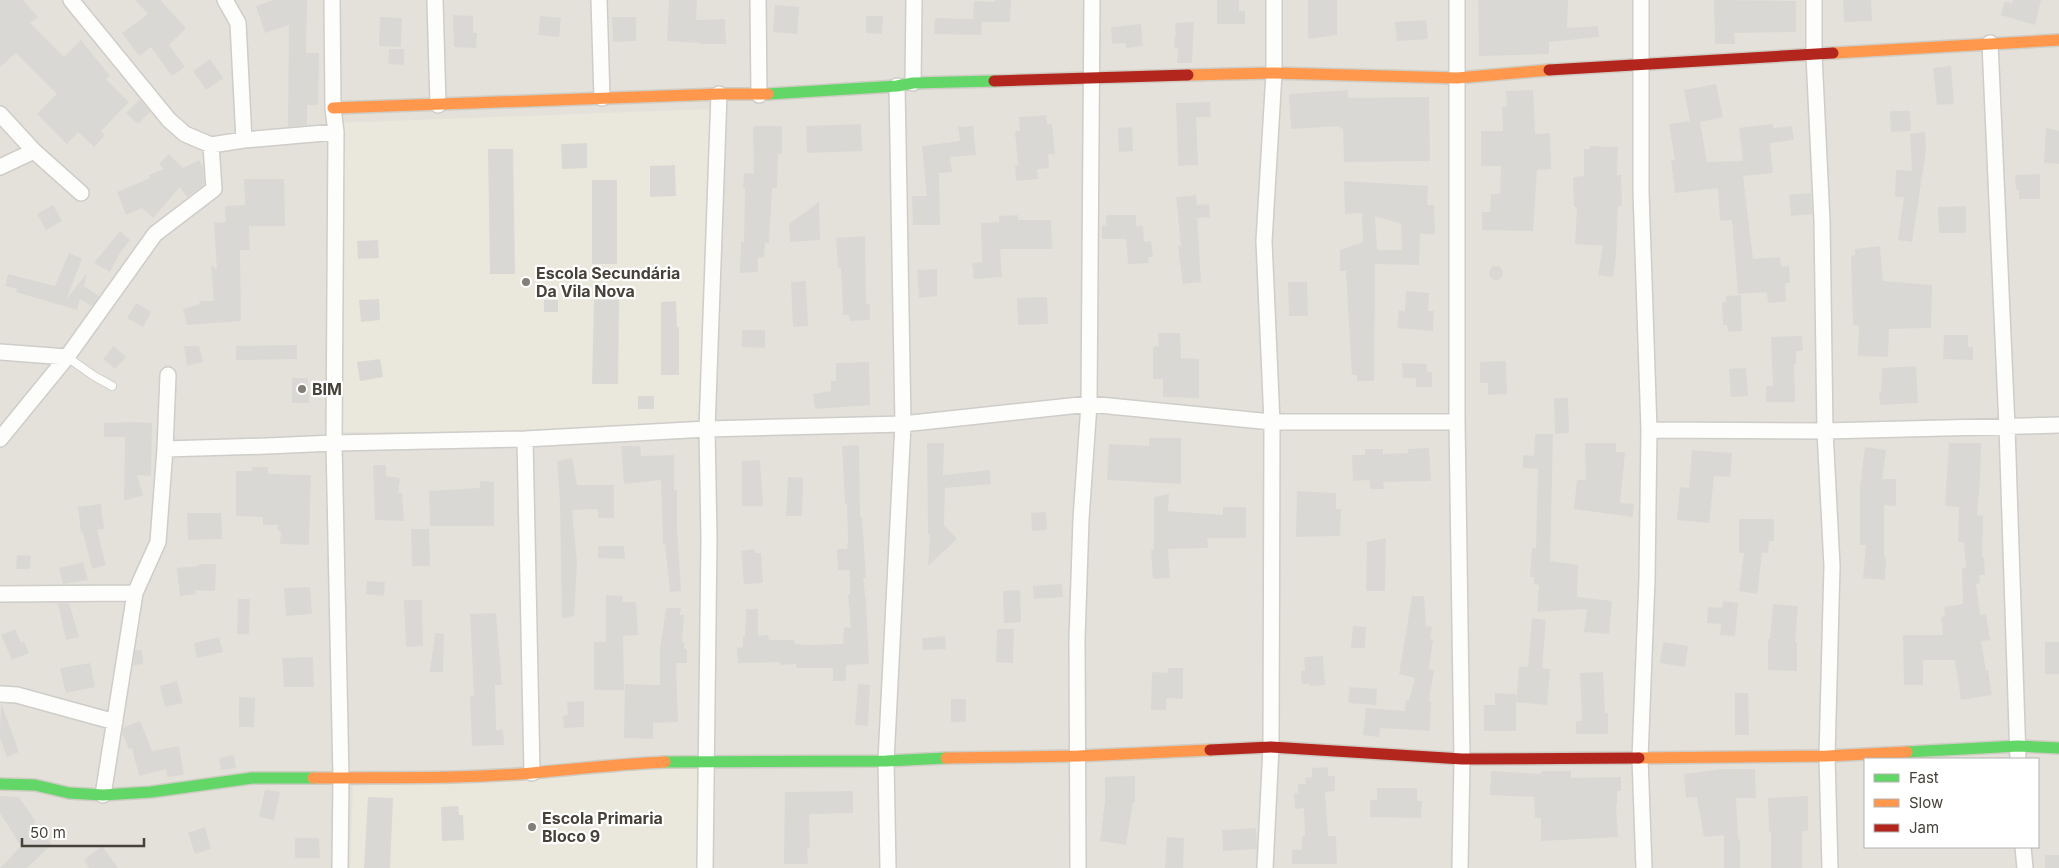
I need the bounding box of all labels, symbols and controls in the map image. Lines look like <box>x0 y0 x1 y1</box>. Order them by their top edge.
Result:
place label: Escola Secundária Da Vila Nova <box>536 263 680 301</box>
marker: Escola Secundária Da Vila Nova <box>520 276 532 288</box>
place label: BIM <box>312 379 342 399</box>
marker: BIM <box>296 383 308 395</box>
legend <box>1864 758 2039 848</box>
text: Fast <box>1909 768 1939 787</box>
text: Slow <box>1909 793 1943 812</box>
place label: Escola Primaria Bloco 9 <box>542 808 663 846</box>
scale bar <box>22 816 145 848</box>
text: Jam <box>1909 818 1939 837</box>
marker: Escola Primaria Bloco 9 <box>526 821 538 833</box>
text: 50 m <box>30 823 66 842</box>

